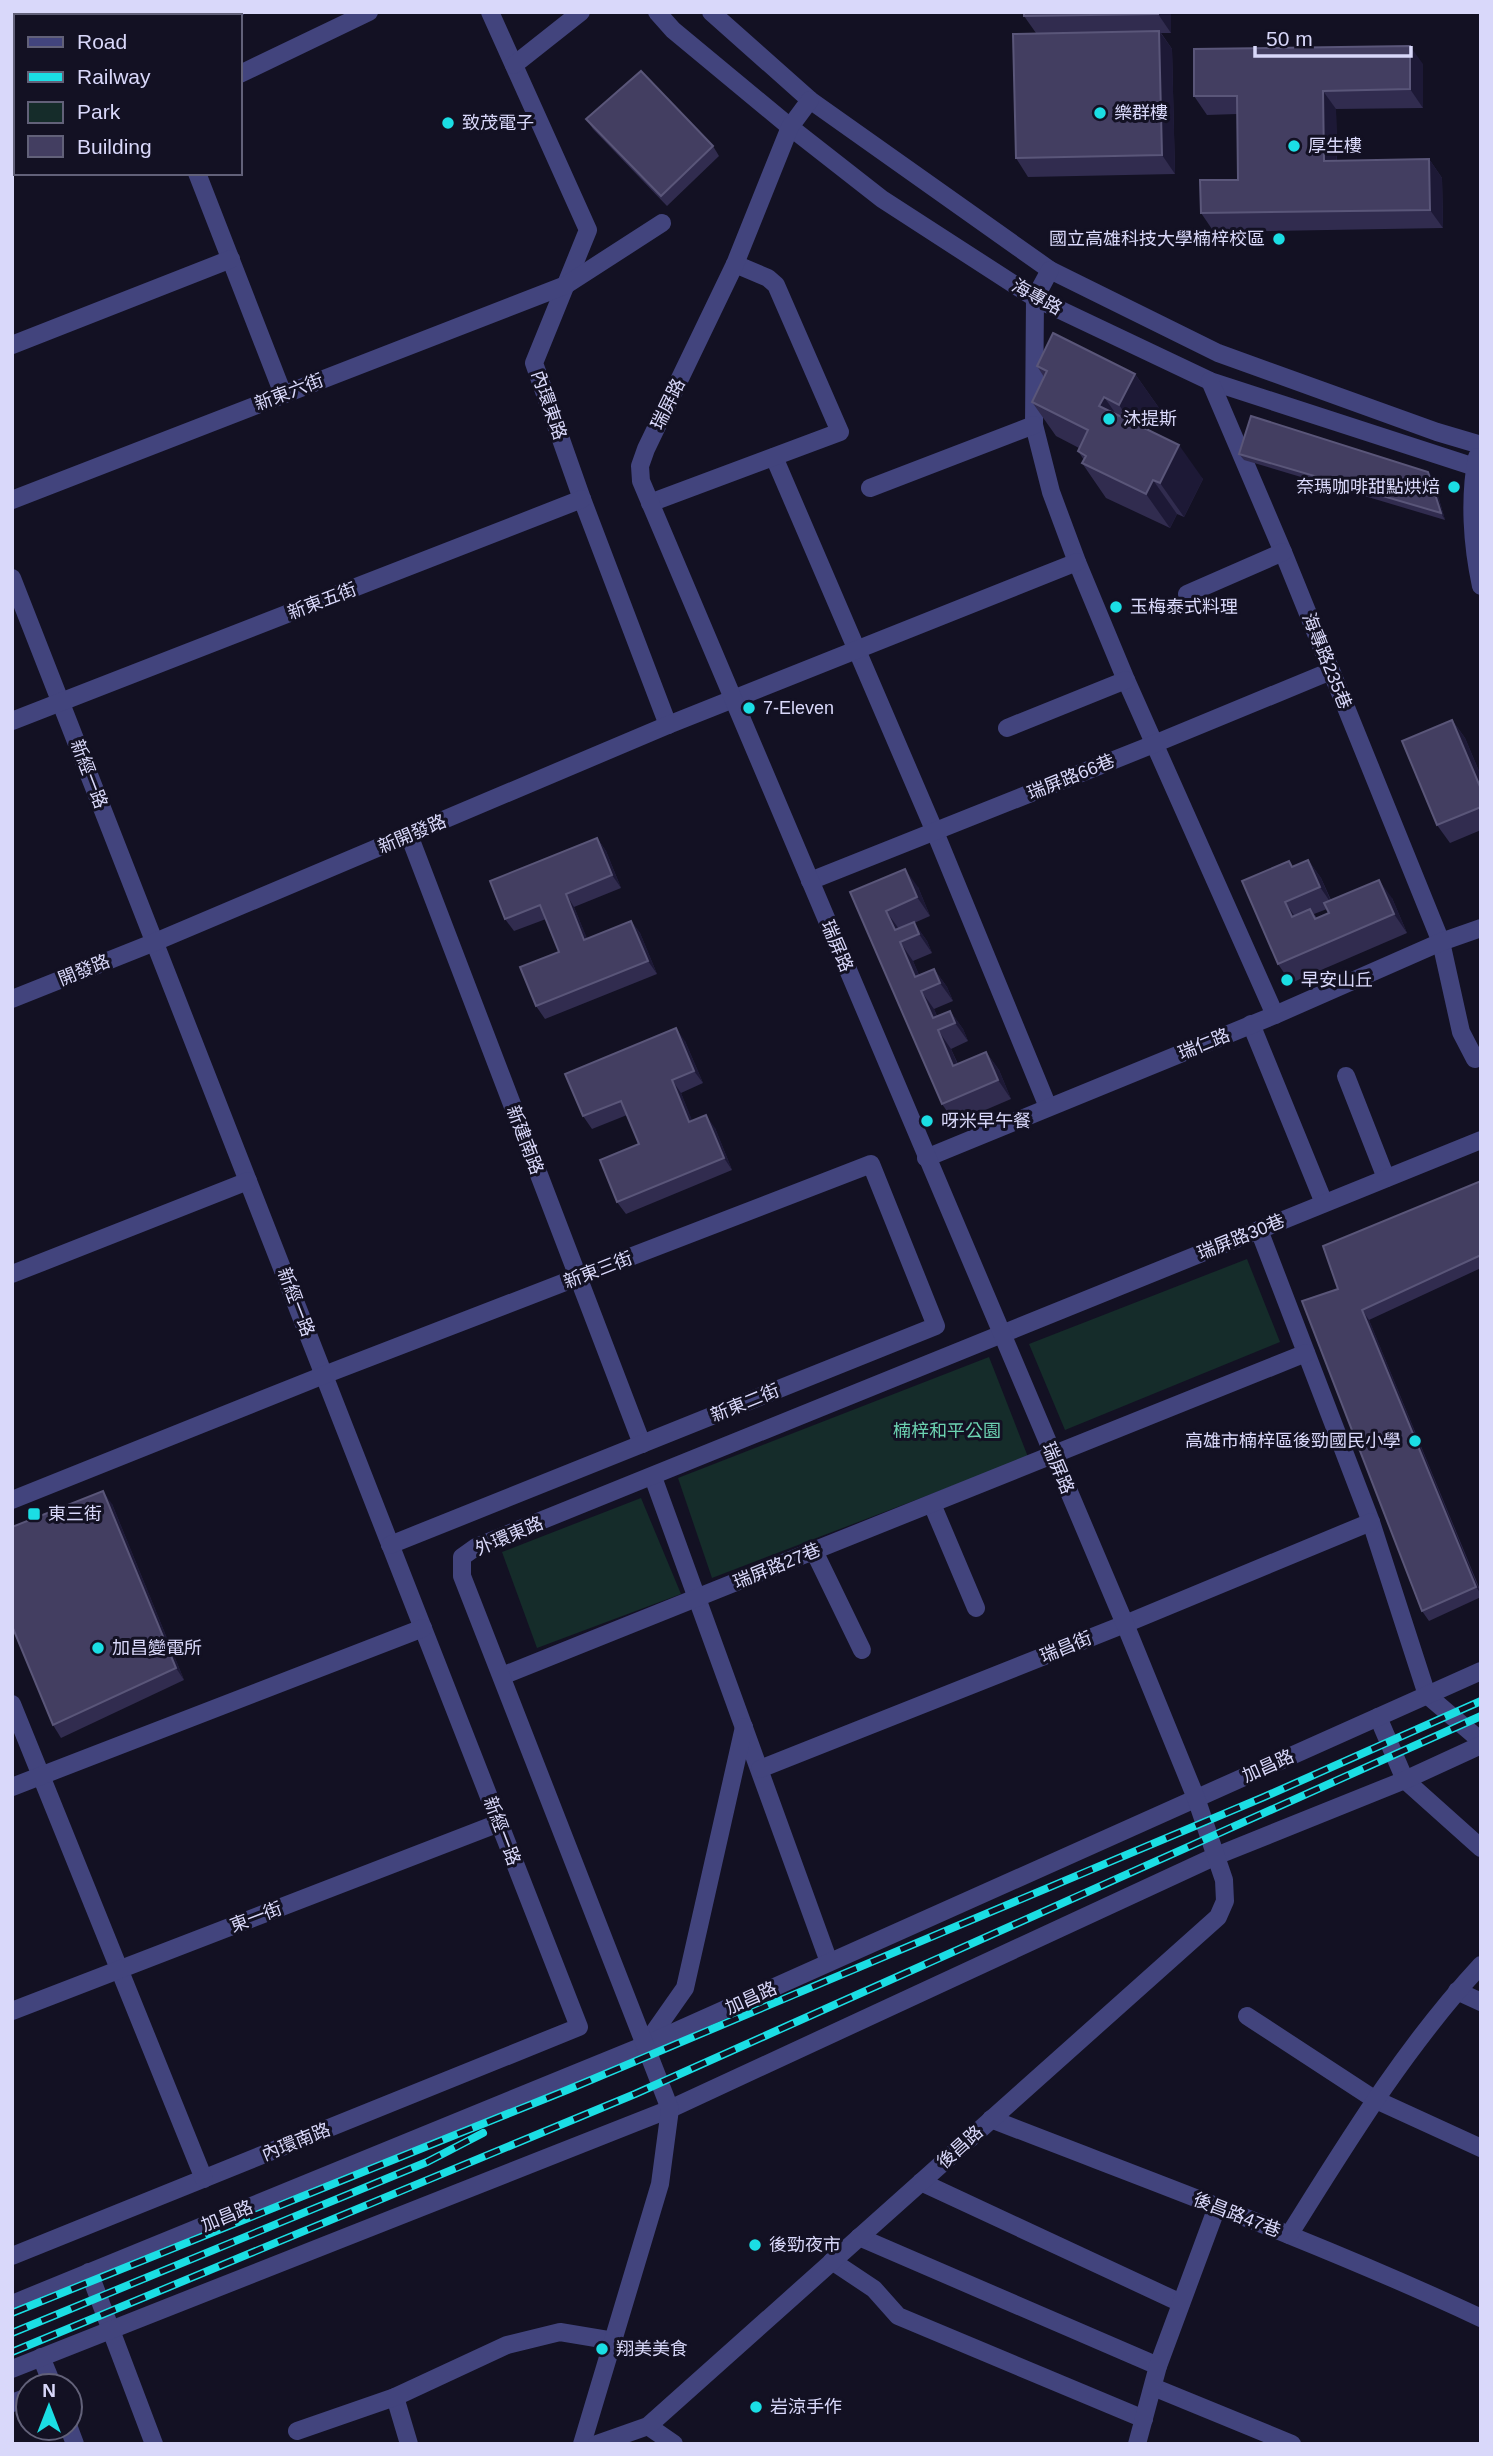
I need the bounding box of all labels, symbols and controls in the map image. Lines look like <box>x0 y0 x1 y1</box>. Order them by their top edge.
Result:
legend <box>14 14 242 175</box>
scale bar <box>1255 14 1411 58</box>
text: 50 m <box>1266 27 1313 50</box>
text: Road <box>77 30 127 53</box>
text: Railway <box>77 65 151 88</box>
text: Park <box>77 100 121 123</box>
place label: 樂群樓 <box>1114 103 1168 123</box>
marker: 樂群樓 <box>1092 105 1108 121</box>
place label: 致茂電子 <box>462 113 534 133</box>
marker: 致茂電子 <box>440 115 456 131</box>
text: Building <box>77 135 152 158</box>
place label: 厚生樓 <box>1308 136 1362 156</box>
marker: 厚生樓 <box>1286 138 1302 154</box>
place label: 國立高雄科技大學楠梓校區 <box>1049 229 1265 249</box>
marker: 國立高雄科技大學楠梓校區 <box>1271 231 1287 247</box>
street label: 海專路 <box>1009 275 1065 319</box>
street label: 內環東路 <box>528 368 570 442</box>
street label: 新東六街 <box>252 370 326 414</box>
street label: 瑞屏路 <box>647 375 689 433</box>
place label: 沐提斯 <box>1123 409 1177 429</box>
marker: 沐提斯 <box>1101 411 1117 427</box>
place label: 奈瑪咖啡甜點烘焙 <box>1296 477 1440 497</box>
marker: 奈瑪咖啡甜點烘焙 <box>1446 479 1462 495</box>
street label: 新東五街 <box>285 579 359 623</box>
place label: 玉梅泰式料理 <box>1130 597 1238 617</box>
marker: 玉梅泰式料理 <box>1108 599 1124 615</box>
street label: 海專路235巷 <box>1299 610 1355 712</box>
place label: 7-Eleven <box>763 698 834 718</box>
marker: 7-Eleven <box>741 700 757 716</box>
street label: 新經一路 <box>67 737 111 811</box>
street label: 瑞屏路66巷 <box>1025 750 1117 804</box>
street label: 新開發路 <box>375 811 449 857</box>
street label: 瑞屏路 <box>817 917 857 975</box>
street label: 開發路 <box>55 951 113 989</box>
place label: 早安山丘 <box>1301 970 1373 990</box>
marker: 早安山丘 <box>1279 972 1295 988</box>
street label: 瑞仁路 <box>1175 1025 1233 1063</box>
street label: 新建南路 <box>503 1103 547 1177</box>
place label: 呀米早午餐 <box>941 1111 1031 1131</box>
marker: 呀米早午餐 <box>919 1113 935 1129</box>
street label: 瑞屏路30巷 <box>1195 1210 1287 1264</box>
street label: 新東三街 <box>561 1248 635 1292</box>
street label: 新經一路 <box>274 1265 318 1339</box>
street label: 新東二街 <box>708 1380 782 1426</box>
park label: 楠梓和平公園 <box>893 1421 1001 1441</box>
place label: 高雄市楠梓區後勁國民小學 <box>1185 1431 1401 1451</box>
marker: 高雄市楠梓區後勁國民小學 <box>1407 1433 1423 1449</box>
street label: 瑞屏路 <box>1038 1439 1078 1497</box>
place label: 東三街 <box>48 1504 102 1524</box>
marker: 東三街 <box>26 1506 42 1522</box>
street label: 外環東路 <box>472 1513 546 1559</box>
street label: 瑞屏路27巷 <box>731 1539 823 1593</box>
street label: 瑞昌街 <box>1037 1628 1095 1666</box>
place label: 加昌變電所 <box>112 1638 202 1658</box>
marker: 加昌變電所 <box>90 1640 106 1656</box>
street label: 加昌路 <box>1239 1746 1297 1786</box>
street label: 新經一路 <box>480 1794 524 1868</box>
street label: 東一街 <box>227 1898 285 1936</box>
street label: 加昌路 <box>722 1978 780 2018</box>
street label: 內環南路 <box>259 2119 333 2165</box>
street label: 後昌路 <box>933 2122 987 2172</box>
street label: 後昌路47巷 <box>1190 2189 1284 2241</box>
street label: 加昌路 <box>198 2197 256 2235</box>
place label: 後勁夜市 <box>769 2235 841 2255</box>
marker: 後勁夜市 <box>747 2237 763 2253</box>
place label: 翔美美食 <box>616 2339 688 2359</box>
marker: 翔美美食 <box>594 2341 610 2357</box>
north arrow <box>14 2372 84 2442</box>
text: N <box>42 2380 56 2401</box>
place label: 岩涼手作 <box>770 2397 842 2417</box>
marker: 岩涼手作 <box>748 2399 764 2415</box>

